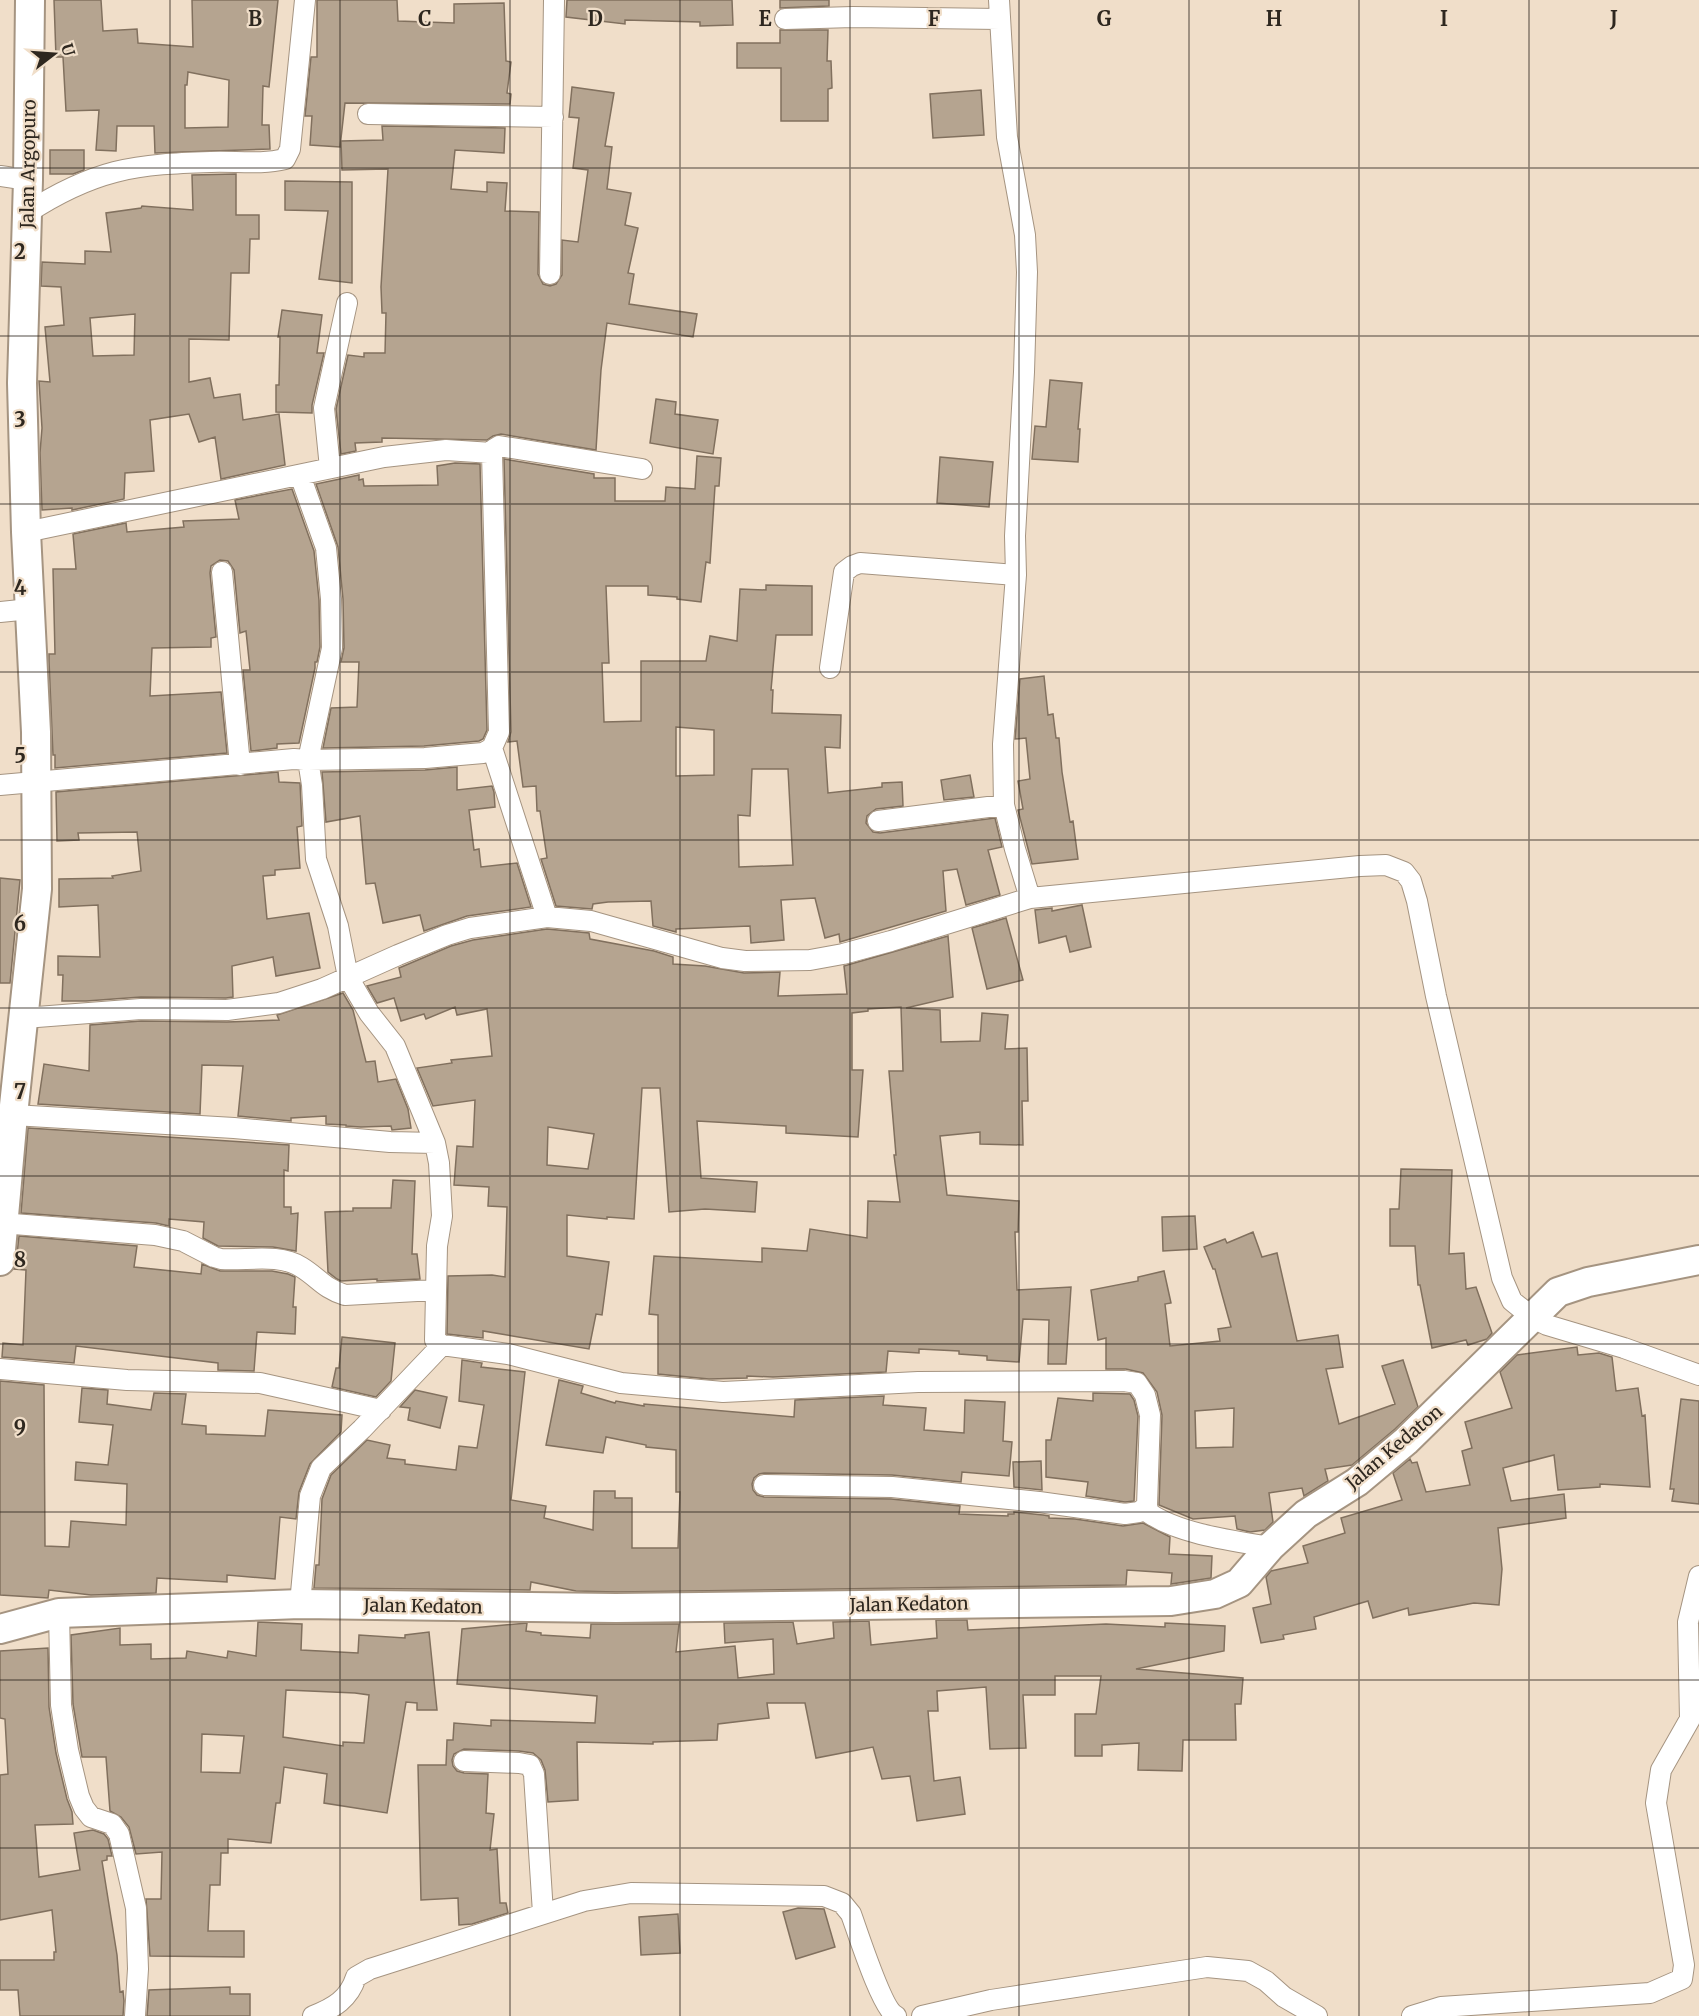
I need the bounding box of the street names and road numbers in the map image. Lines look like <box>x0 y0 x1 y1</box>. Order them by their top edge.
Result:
street label: Jalan Argopuro <box>15 99 41 230</box>
street label: Jalan Kedaton <box>1340 1400 1447 1495</box>
street label: Jalan Kedaton <box>848 1591 969 1617</box>
street label: Jalan Kedaton <box>362 1593 483 1619</box>

